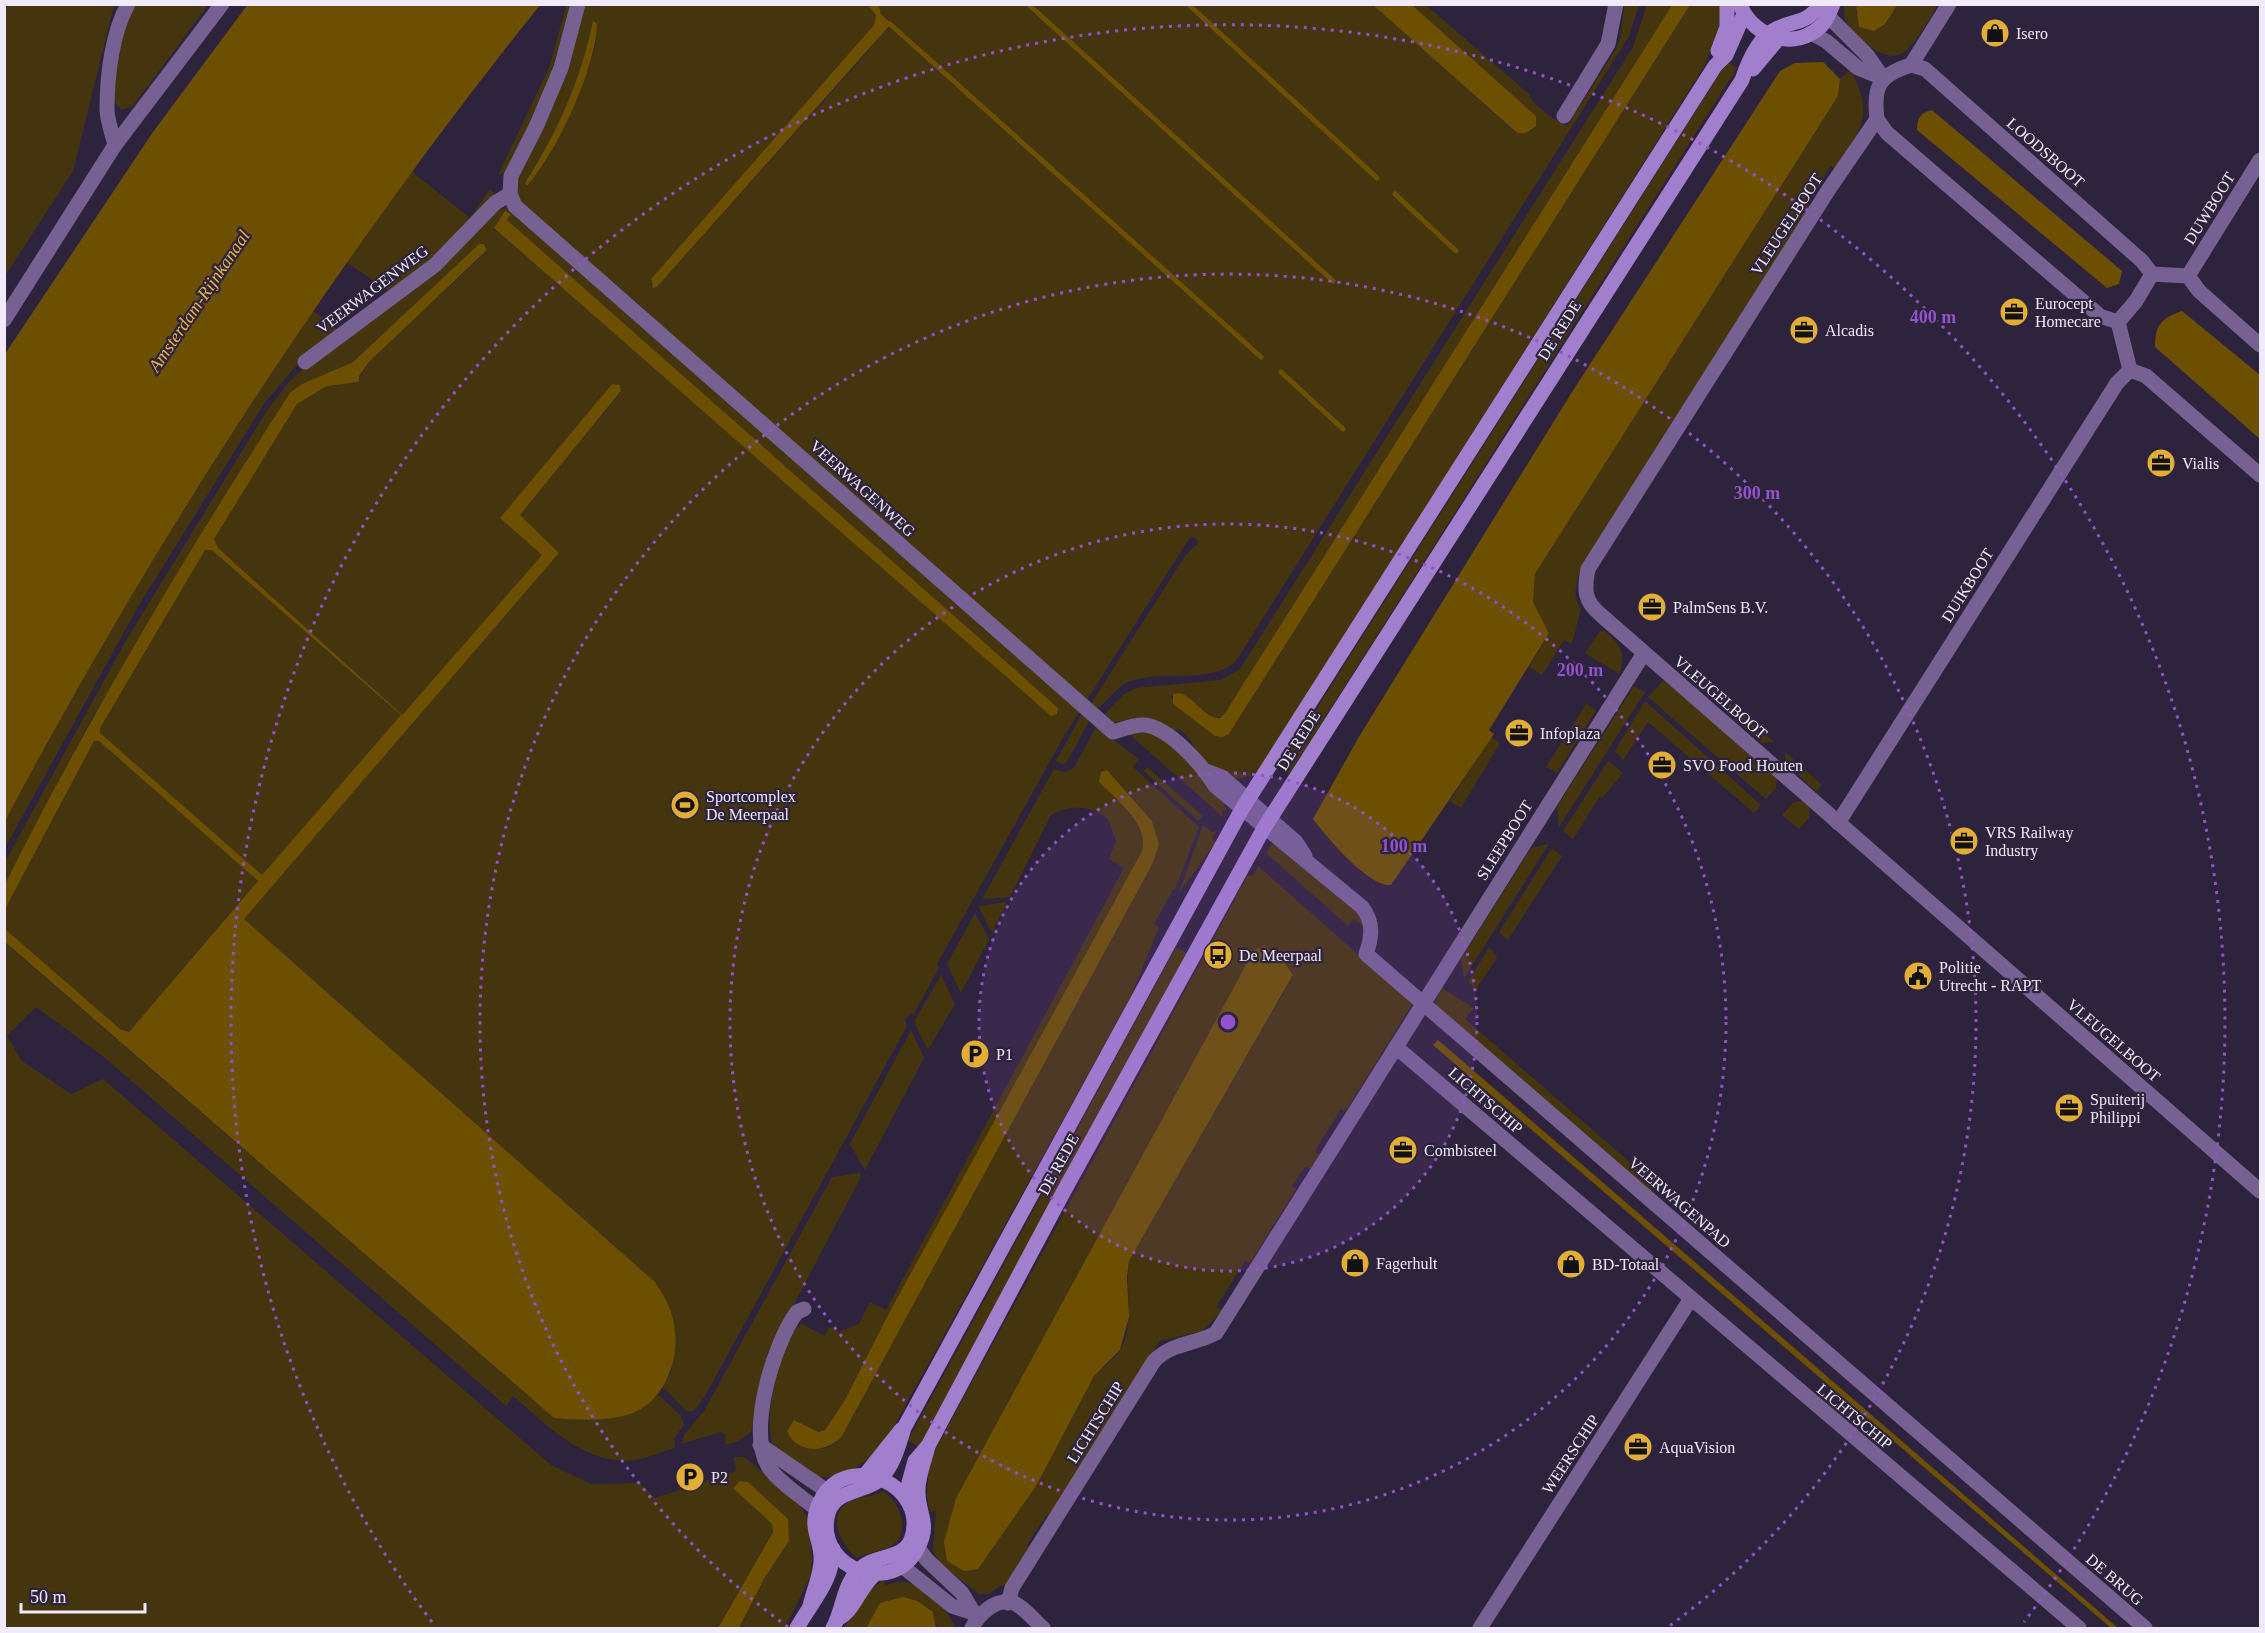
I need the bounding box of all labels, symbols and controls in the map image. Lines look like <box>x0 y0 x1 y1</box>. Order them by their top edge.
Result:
shop icon: Isero <box>1979 17 2011 49</box>
place label: Isero <box>2016 25 2048 42</box>
street label: LOODSBOOT <box>2004 114 2088 191</box>
street label: DUWBOOT <box>2181 169 2238 247</box>
street label: VLEUGELBOOT <box>1747 170 1826 278</box>
water label: Amsterdam-Rijnkanaal <box>144 226 254 376</box>
street label: VEERWAGENWEG <box>313 242 432 337</box>
place label: Eurocept Homecare <box>2035 295 2101 330</box>
office icon: Eurocept Homecare <box>1998 296 2030 328</box>
street label: DE REDE <box>1534 297 1584 363</box>
text: 400 m <box>1910 307 1956 327</box>
office icon: Alcadis <box>1788 314 1820 346</box>
place label: Alcadis <box>1825 322 1874 339</box>
street label: VEERWAGENWEG <box>807 437 919 540</box>
office icon: Vialis <box>2145 447 2177 479</box>
place label: Vialis <box>2182 455 2219 472</box>
text: 300 m <box>1734 483 1780 503</box>
street label: DUIKBOOT <box>1938 545 1997 625</box>
office icon: PalmSens B.V. <box>1636 591 1668 623</box>
place label: PalmSens B.V. <box>1673 599 1768 616</box>
street label: VLEUGELBOOT <box>1671 652 1771 742</box>
text: 200 m <box>1557 660 1603 680</box>
street label: DE REDE <box>1273 707 1323 773</box>
office icon: Infoplaza <box>1503 717 1535 749</box>
place label: Infoplaza <box>1540 725 1600 743</box>
office icon: SVO Food Houten <box>1646 749 1678 781</box>
place label: SVO Food Houten <box>1683 757 1803 774</box>
place label: Sportcomplex De Meerpaal <box>706 788 796 824</box>
sports icon: Sportcomplex De Meerpaal <box>669 789 701 821</box>
street label: SLEEPBOOT <box>1473 797 1536 883</box>
place label: VRS Railway Industry <box>1985 824 2073 860</box>
office icon: VRS Railway Industry <box>1948 825 1980 857</box>
text: 100 m <box>1381 836 1427 856</box>
bus stop icon: De Meerpaal <box>1202 939 1234 971</box>
place label: De Meerpaal <box>1239 947 1323 965</box>
place label: Politie Utrecht - RAPT <box>1939 959 2041 994</box>
public building icon: Politie Utrecht - RAPT <box>1902 960 1934 992</box>
street label: VLEUGELBOOT <box>2064 995 2164 1085</box>
centre of rings <box>1218 1012 1238 1032</box>
parking icon: P1 <box>959 1038 991 1070</box>
place label: P1 <box>996 1046 1013 1063</box>
street label: LICHTSCHIP <box>1445 1064 1526 1137</box>
place label: Spuiterij Philippi <box>2090 1091 2145 1127</box>
office icon: Spuiterij Philippi <box>2053 1092 2085 1124</box>
street label: DE REDE <box>1035 1131 1082 1198</box>
office icon: Combisteel <box>1387 1134 1419 1166</box>
place label: Combisteel <box>1424 1142 1497 1159</box>
street label: VEERWAGENPAD <box>1625 1154 1734 1251</box>
shop icon: Fagerhult <box>1339 1247 1371 1279</box>
shop icon: BD-Totaal <box>1555 1248 1587 1280</box>
place label: Fagerhult <box>1376 1255 1438 1273</box>
place label: BD-Totaal <box>1592 1256 1660 1273</box>
street label: LICHTSCHIP <box>1064 1378 1127 1466</box>
street label: LICHTSCHIP <box>1814 1380 1896 1453</box>
street label: WEERSCHIP <box>1539 1412 1602 1497</box>
office icon: AquaVision <box>1622 1431 1654 1463</box>
place label: AquaVision <box>1659 1439 1735 1457</box>
parking icon: P2 <box>674 1461 706 1493</box>
place label: P2 <box>711 1469 728 1486</box>
street label: DE BRUG <box>2083 1550 2147 1609</box>
scale bar <box>21 1576 146 1614</box>
text: 50 m <box>30 1587 67 1607</box>

